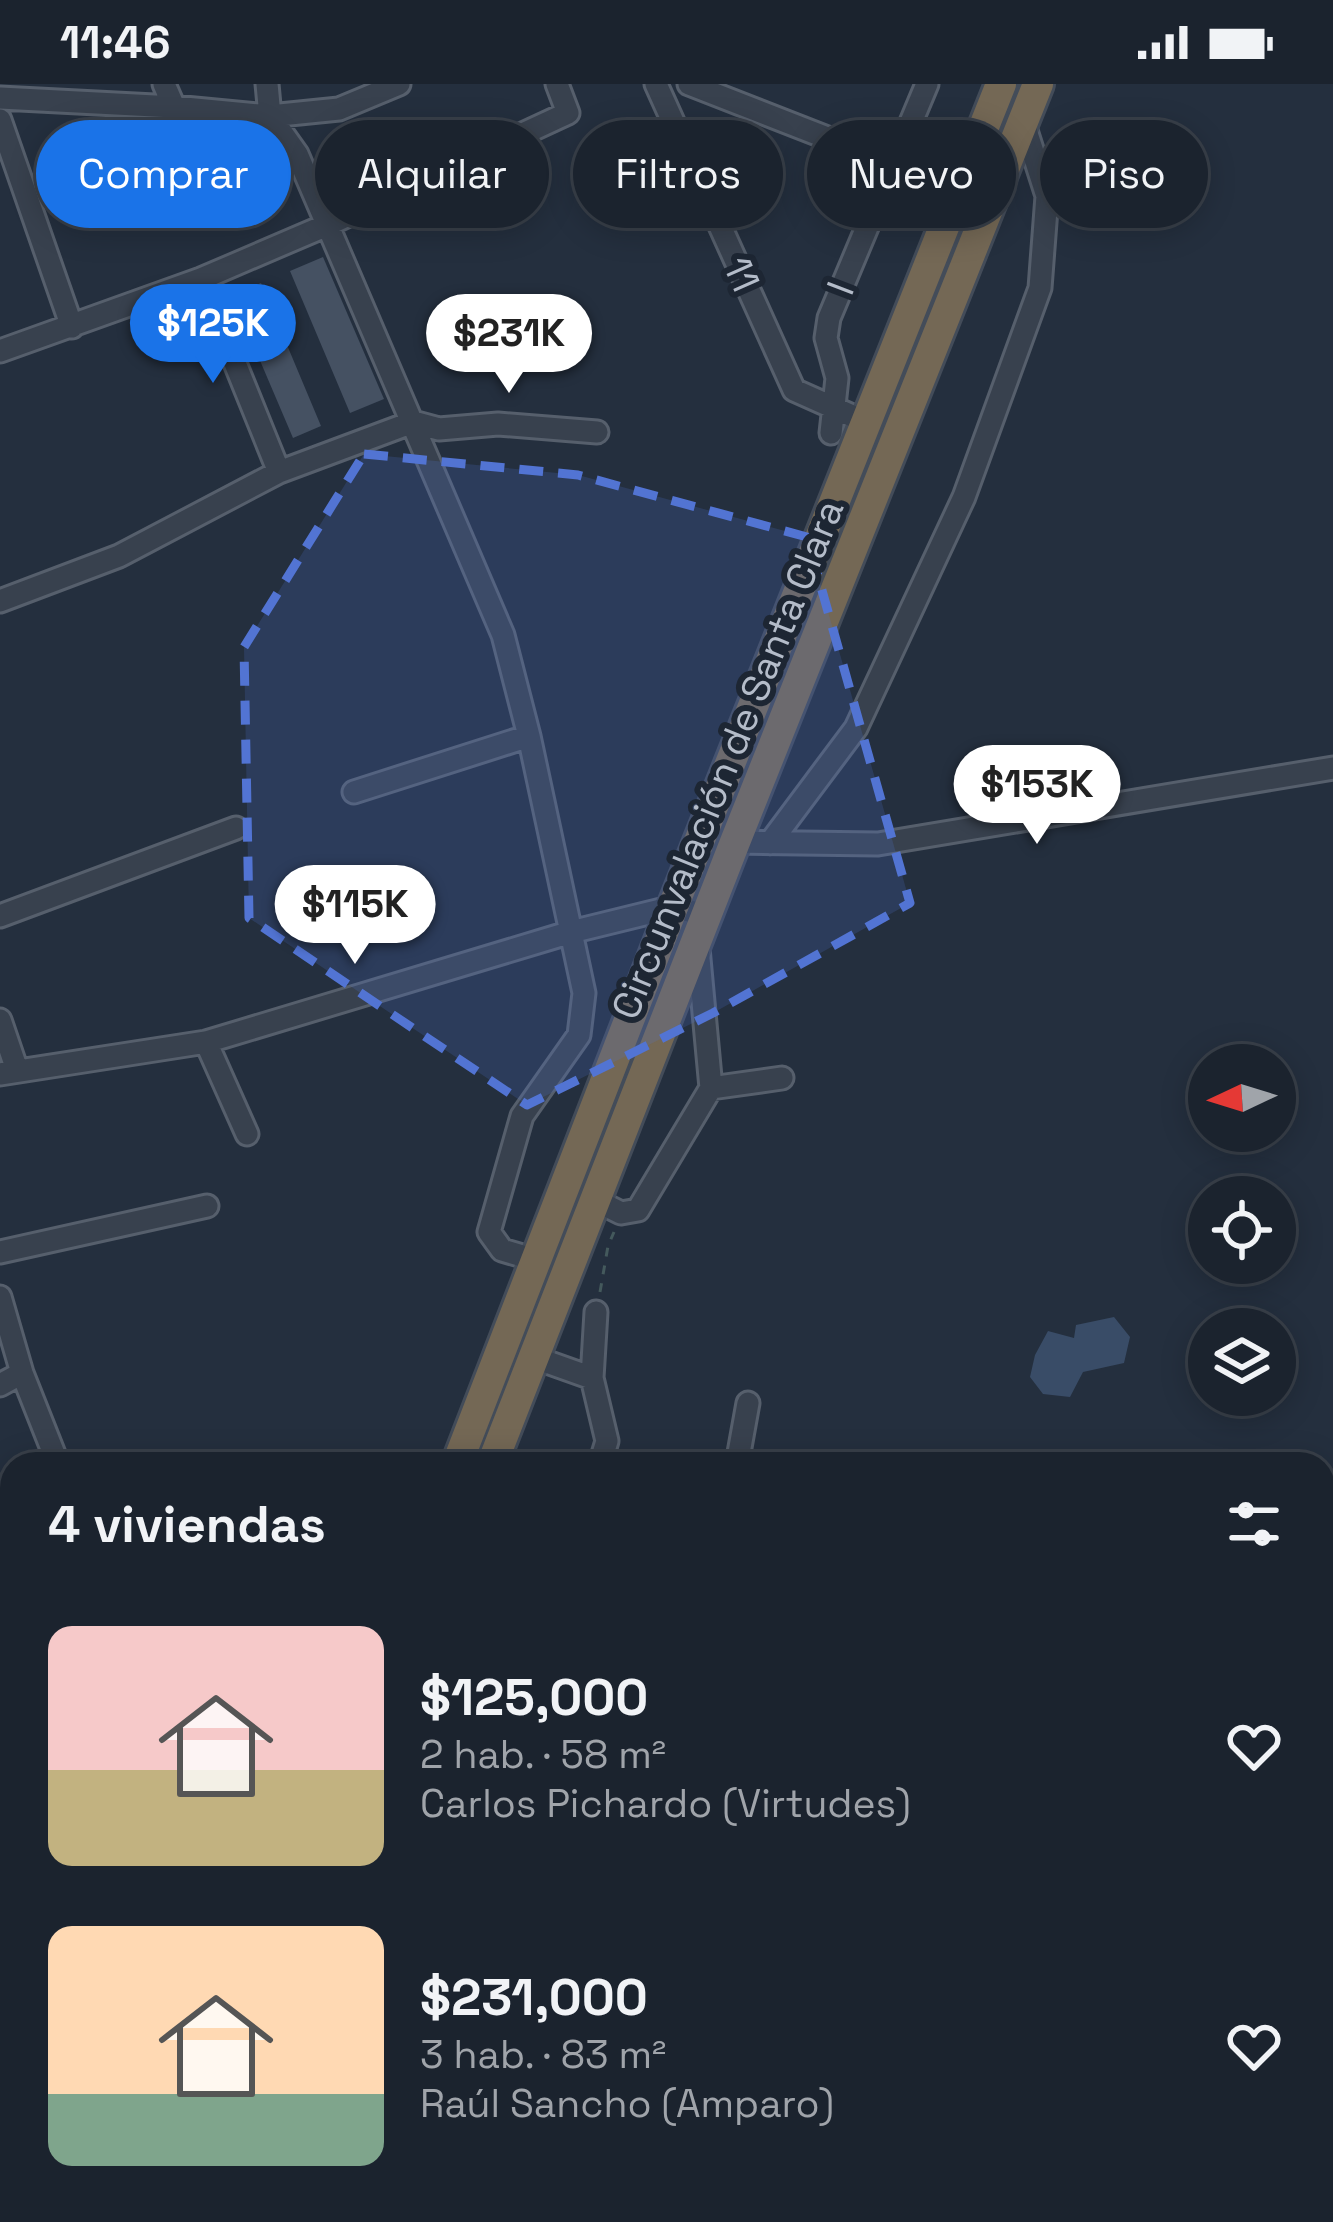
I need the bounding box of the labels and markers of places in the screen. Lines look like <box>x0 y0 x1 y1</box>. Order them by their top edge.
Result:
pin: $125K <box>129 284 297 386</box>
pin: $231K <box>425 294 593 396</box>
pin: $153K <box>953 745 1121 847</box>
pin: $115K <box>271 865 439 967</box>

